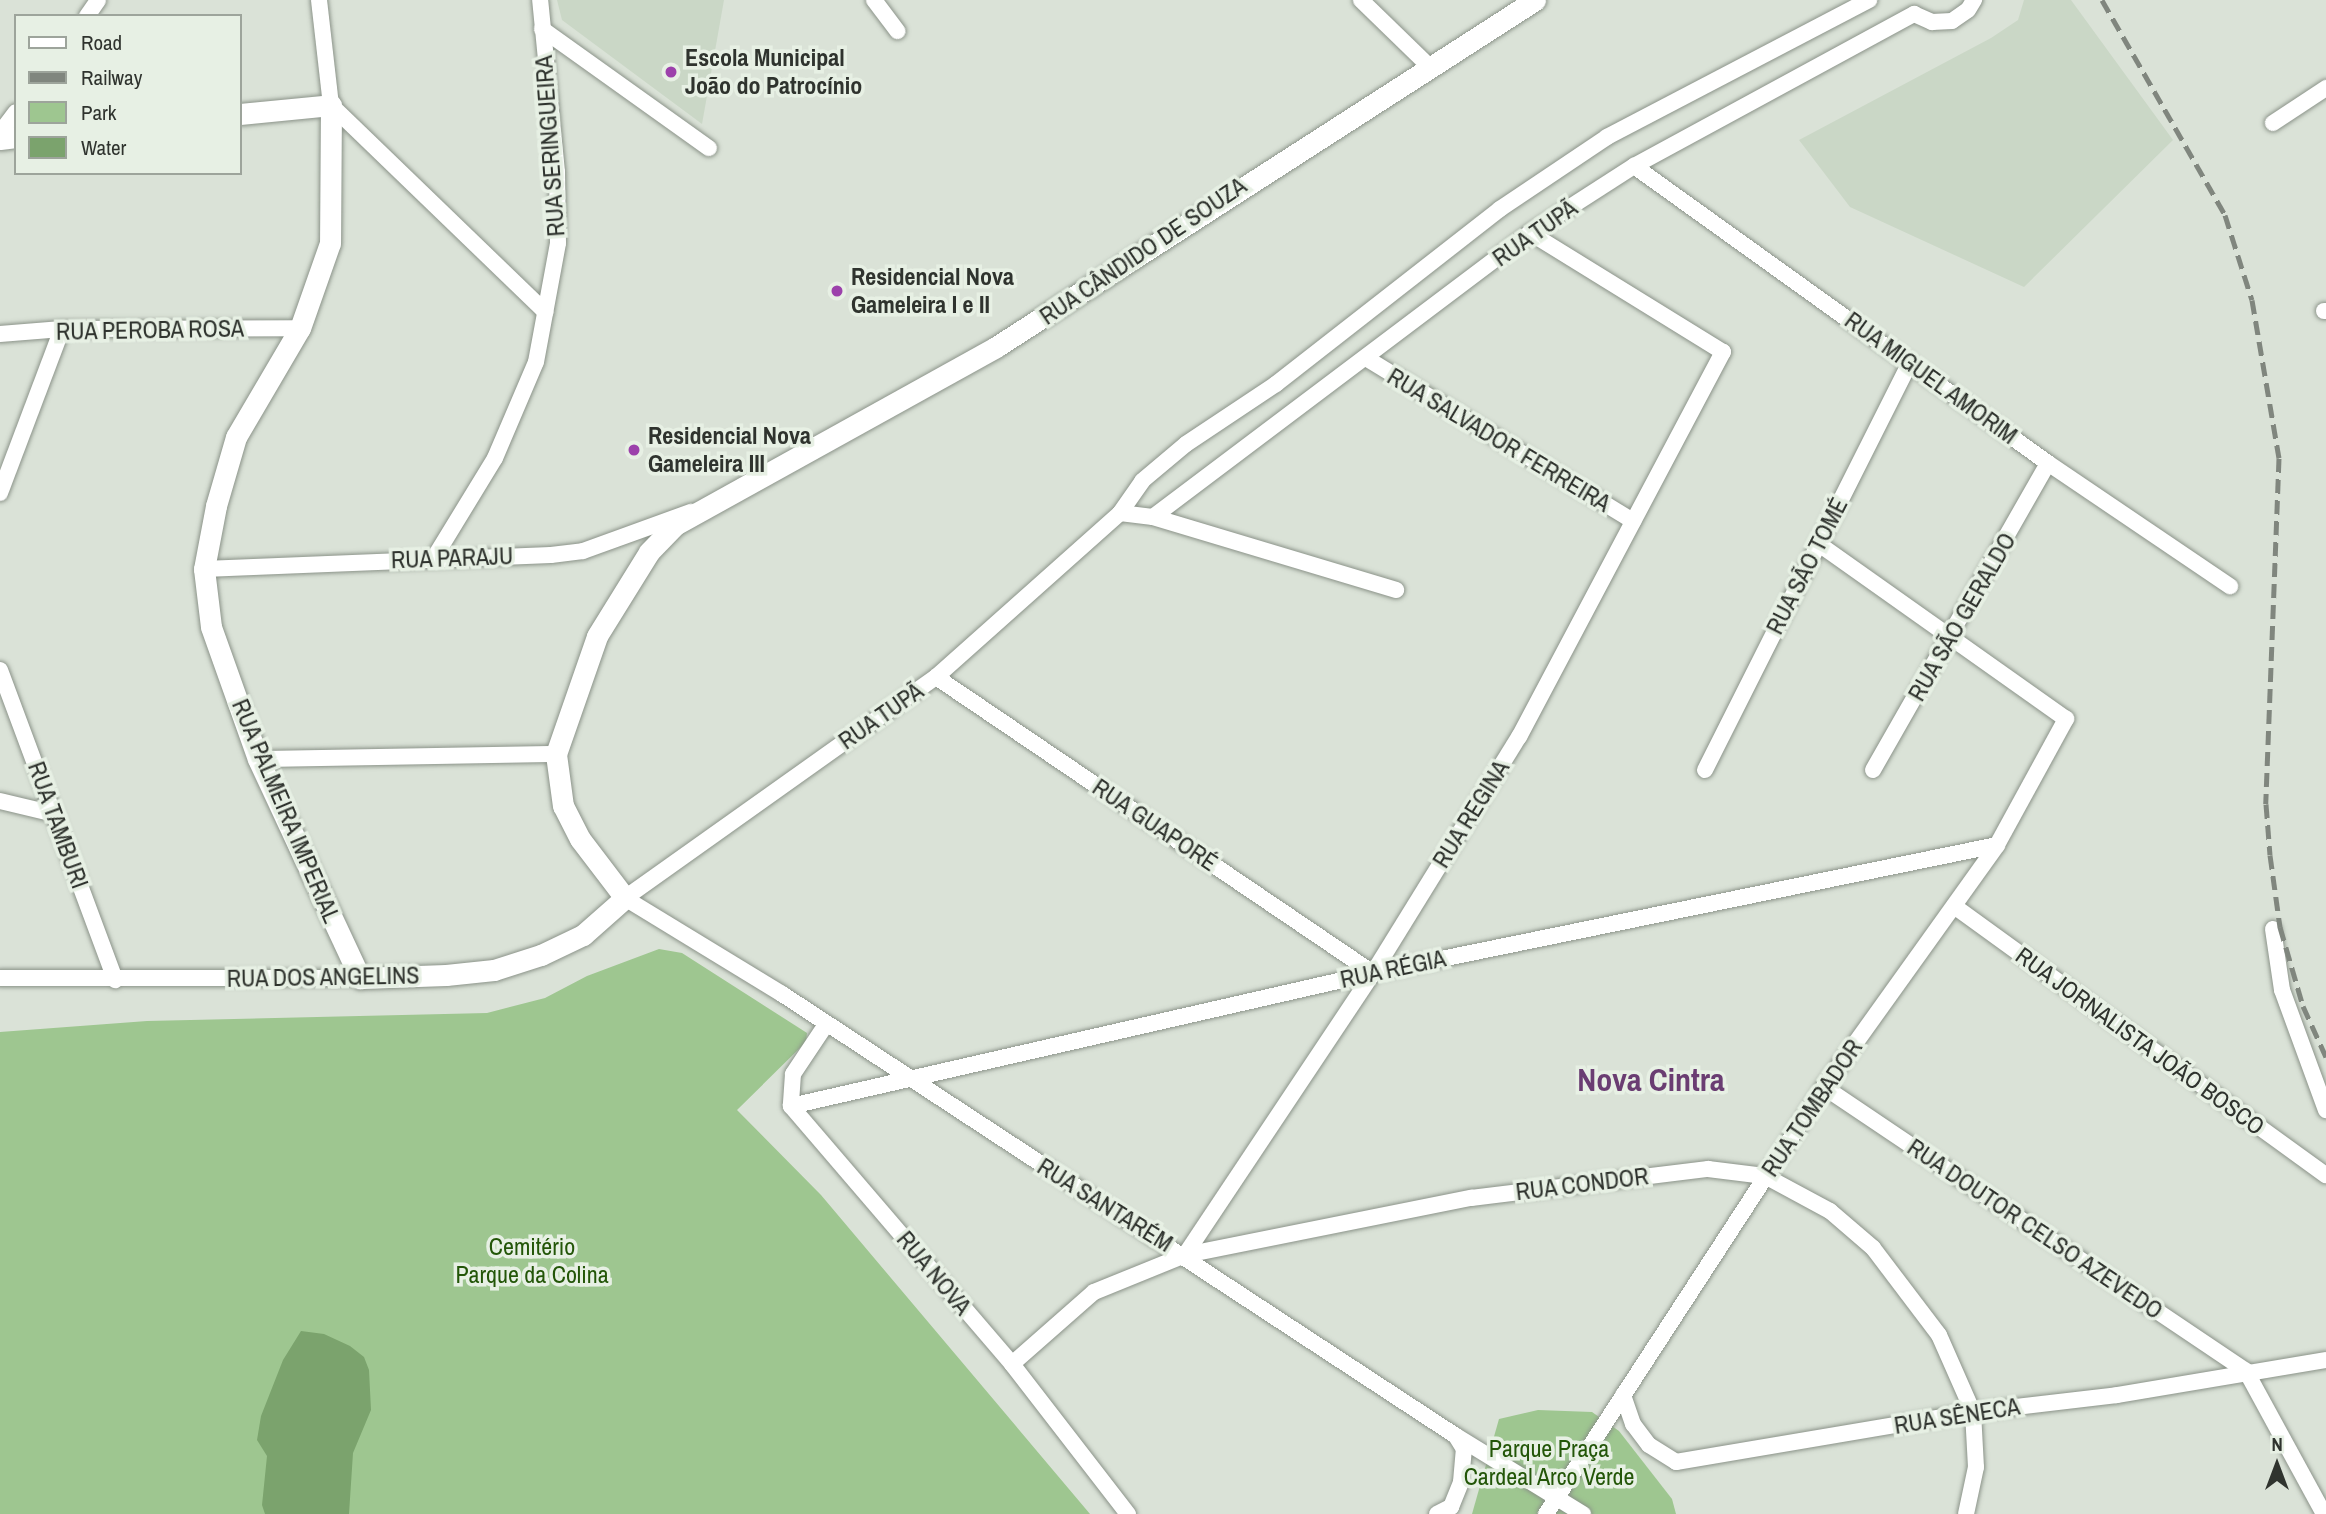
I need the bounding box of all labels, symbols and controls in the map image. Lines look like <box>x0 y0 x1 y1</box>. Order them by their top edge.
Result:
legend <box>14 14 242 175</box>
text: Road <box>81 28 122 57</box>
place label: Escola Municipal João do Patrocínio <box>685 44 862 100</box>
street label: RUA SERINGUEIRA <box>529 54 571 238</box>
text: Railway <box>81 63 142 92</box>
marker: Escola Municipal João do Patrocínio <box>663 64 679 80</box>
text: Park <box>81 98 116 127</box>
text: Water <box>81 133 126 162</box>
street label: RUA CÂNDIDO DE SOUZA <box>1034 171 1252 331</box>
street label: RUA TUPÃ <box>1487 193 1583 273</box>
place label: Residencial Nova Gameleira I e II <box>851 263 1014 319</box>
marker: Residencial Nova Gameleira I e II <box>829 283 845 299</box>
street label: RUA MIGUEL AMORIM <box>1838 305 2024 451</box>
street label: RUA PEROBA ROSA <box>55 314 245 346</box>
street label: RUA SALVADOR FERREIRA <box>1382 362 1616 518</box>
place label: Residencial Nova Gameleira III <box>648 422 811 478</box>
marker: Residencial Nova Gameleira III <box>626 442 642 458</box>
street label: RUA SÃO TOMÉ <box>1760 492 1854 640</box>
street label: RUA SÃO GERALDO <box>1902 527 2022 707</box>
street label: RUA PARAJU <box>390 541 514 575</box>
street label: RUA TUPÃ <box>833 676 929 756</box>
street label: RUA PALMEIRA IMPERIAL <box>225 694 347 928</box>
street label: RUA REGINA <box>1426 754 1516 874</box>
street label: RUA TAMBURI <box>22 757 94 893</box>
street label: RUA GUAPORÉ <box>1087 772 1223 878</box>
street label: RUA JORNALISTA JOÃO BOSCO <box>2009 940 2271 1142</box>
street label: RUA RÉGIA <box>1337 944 1449 994</box>
street label: RUA DOS ANGELINS <box>225 961 421 993</box>
street label: RUA TOMBADOR <box>1755 1033 1869 1183</box>
district label: Nova Cintra <box>1577 1061 1725 1099</box>
street label: RUA DOUTOR CELSO AZEVEDO <box>1901 1132 2169 1326</box>
street label: RUA SANTARÉM <box>1032 1152 1178 1258</box>
street label: RUA CONDOR <box>1514 1162 1650 1206</box>
street label: RUA NOVA <box>890 1225 978 1321</box>
park label: Cemitério Parque da Colina <box>455 1233 609 1289</box>
street label: RUA SÊNECA <box>1892 1392 2022 1440</box>
north arrow <box>2242 1430 2312 1500</box>
text: N <box>2271 1431 2283 1457</box>
park label: Parque Praça Cardeal Arco Verde <box>1463 1435 1635 1491</box>

